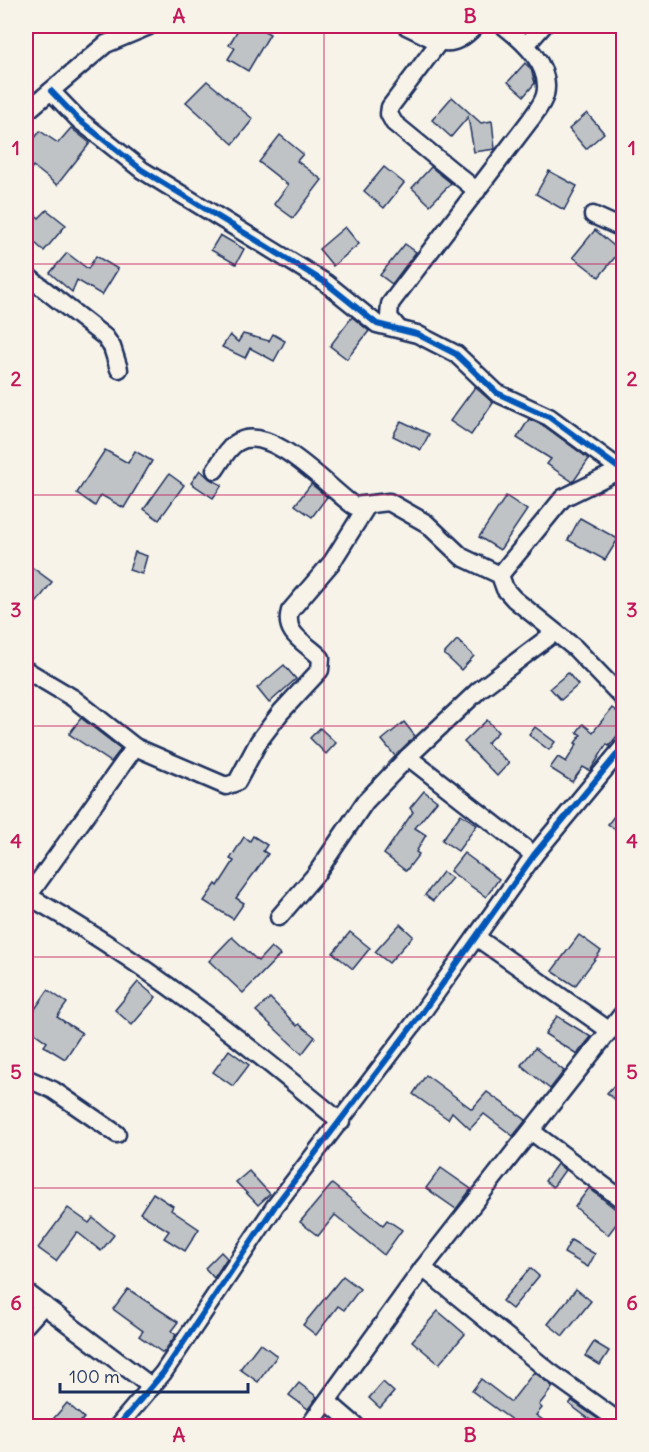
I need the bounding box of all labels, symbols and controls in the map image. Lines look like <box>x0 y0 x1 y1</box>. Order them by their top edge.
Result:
text: A <box>173 3 186 28</box>
text: B <box>463 3 477 28</box>
text: 1 <box>12 135 20 160</box>
text: 1 <box>628 135 636 160</box>
text: 2 <box>11 366 22 391</box>
text: 2 <box>627 366 638 391</box>
text: 3 <box>10 597 22 622</box>
text: 3 <box>626 597 638 622</box>
text: 4 <box>10 828 22 853</box>
text: 4 <box>626 828 638 853</box>
text: 5 <box>10 1059 22 1084</box>
text: 5 <box>626 1059 638 1084</box>
text: 6 <box>10 1290 22 1315</box>
text: 6 <box>626 1290 638 1315</box>
scale bar <box>60 1356 248 1394</box>
text: 100 m <box>69 1365 120 1388</box>
text: A <box>173 1422 186 1447</box>
text: B <box>463 1422 477 1447</box>

